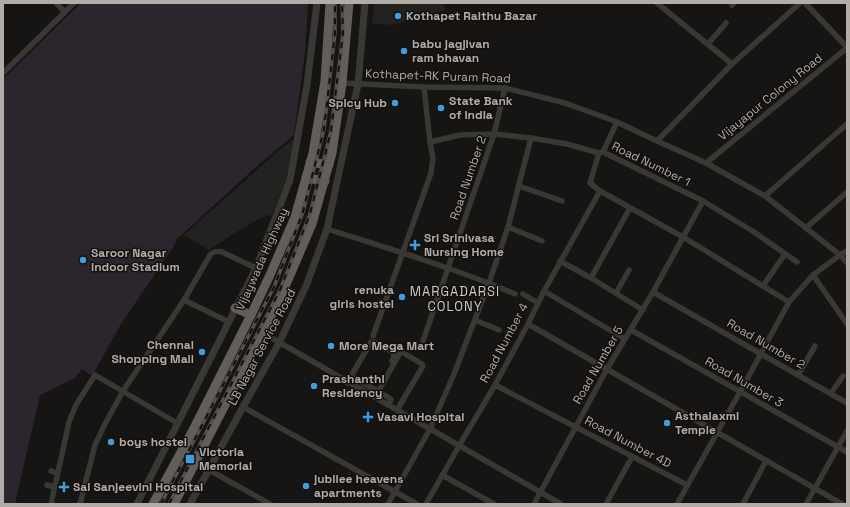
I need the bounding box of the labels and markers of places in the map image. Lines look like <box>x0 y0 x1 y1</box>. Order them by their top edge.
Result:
place label: Kothapet Raithu Bazar <box>406 8 537 24</box>
marker: Kothapet Raithu Bazar <box>393 11 403 21</box>
place label: babu jagjivan ram bhavan <box>412 36 490 66</box>
marker: babu jagjivan ram bhavan <box>399 46 409 56</box>
place label: State Bank of India <box>449 93 513 123</box>
place label: Spicy Hub <box>328 95 387 111</box>
marker: Spicy Hub <box>390 98 400 108</box>
marker: State Bank of India <box>436 103 446 113</box>
place label: Sri Srinivasa Nursing Home <box>424 230 504 260</box>
marker: Sri Srinivasa Nursing Home <box>409 239 421 251</box>
place label: Saroor Nagar Indoor Stadium <box>91 245 180 275</box>
marker: Saroor Nagar Indoor Stadium <box>78 255 88 265</box>
place label: renuka girls hostel <box>330 282 394 312</box>
marker: renuka girls hostel <box>397 292 407 302</box>
place label: Chennai Shopping Mall <box>111 337 194 367</box>
place label: More Mega Mart <box>339 338 434 354</box>
marker: More Mega Mart <box>326 341 336 351</box>
marker: Chennai Shopping Mall <box>197 347 207 357</box>
place label: Prashanthi Residency <box>322 371 385 401</box>
marker: Prashanthi Residency <box>309 381 319 391</box>
place label: Asthalaxmi Temple <box>675 408 739 438</box>
place label: Vasavi Hospital <box>377 409 465 425</box>
marker: Vasavi Hospital <box>362 411 374 423</box>
marker: Asthalaxmi Temple <box>662 418 672 428</box>
place label: boys hostel <box>119 434 187 450</box>
marker: boys hostel <box>106 437 116 447</box>
place label: Victoria Memorial <box>199 444 252 474</box>
marker: Victoria Memorial <box>184 453 196 465</box>
place label: jubliee heavens apartments <box>313 471 403 501</box>
place label: Sai Sanjeevini Hospital <box>73 479 203 495</box>
marker: Sai Sanjeevini Hospital <box>58 481 70 493</box>
marker: jubliee heavens apartments <box>301 481 311 491</box>

